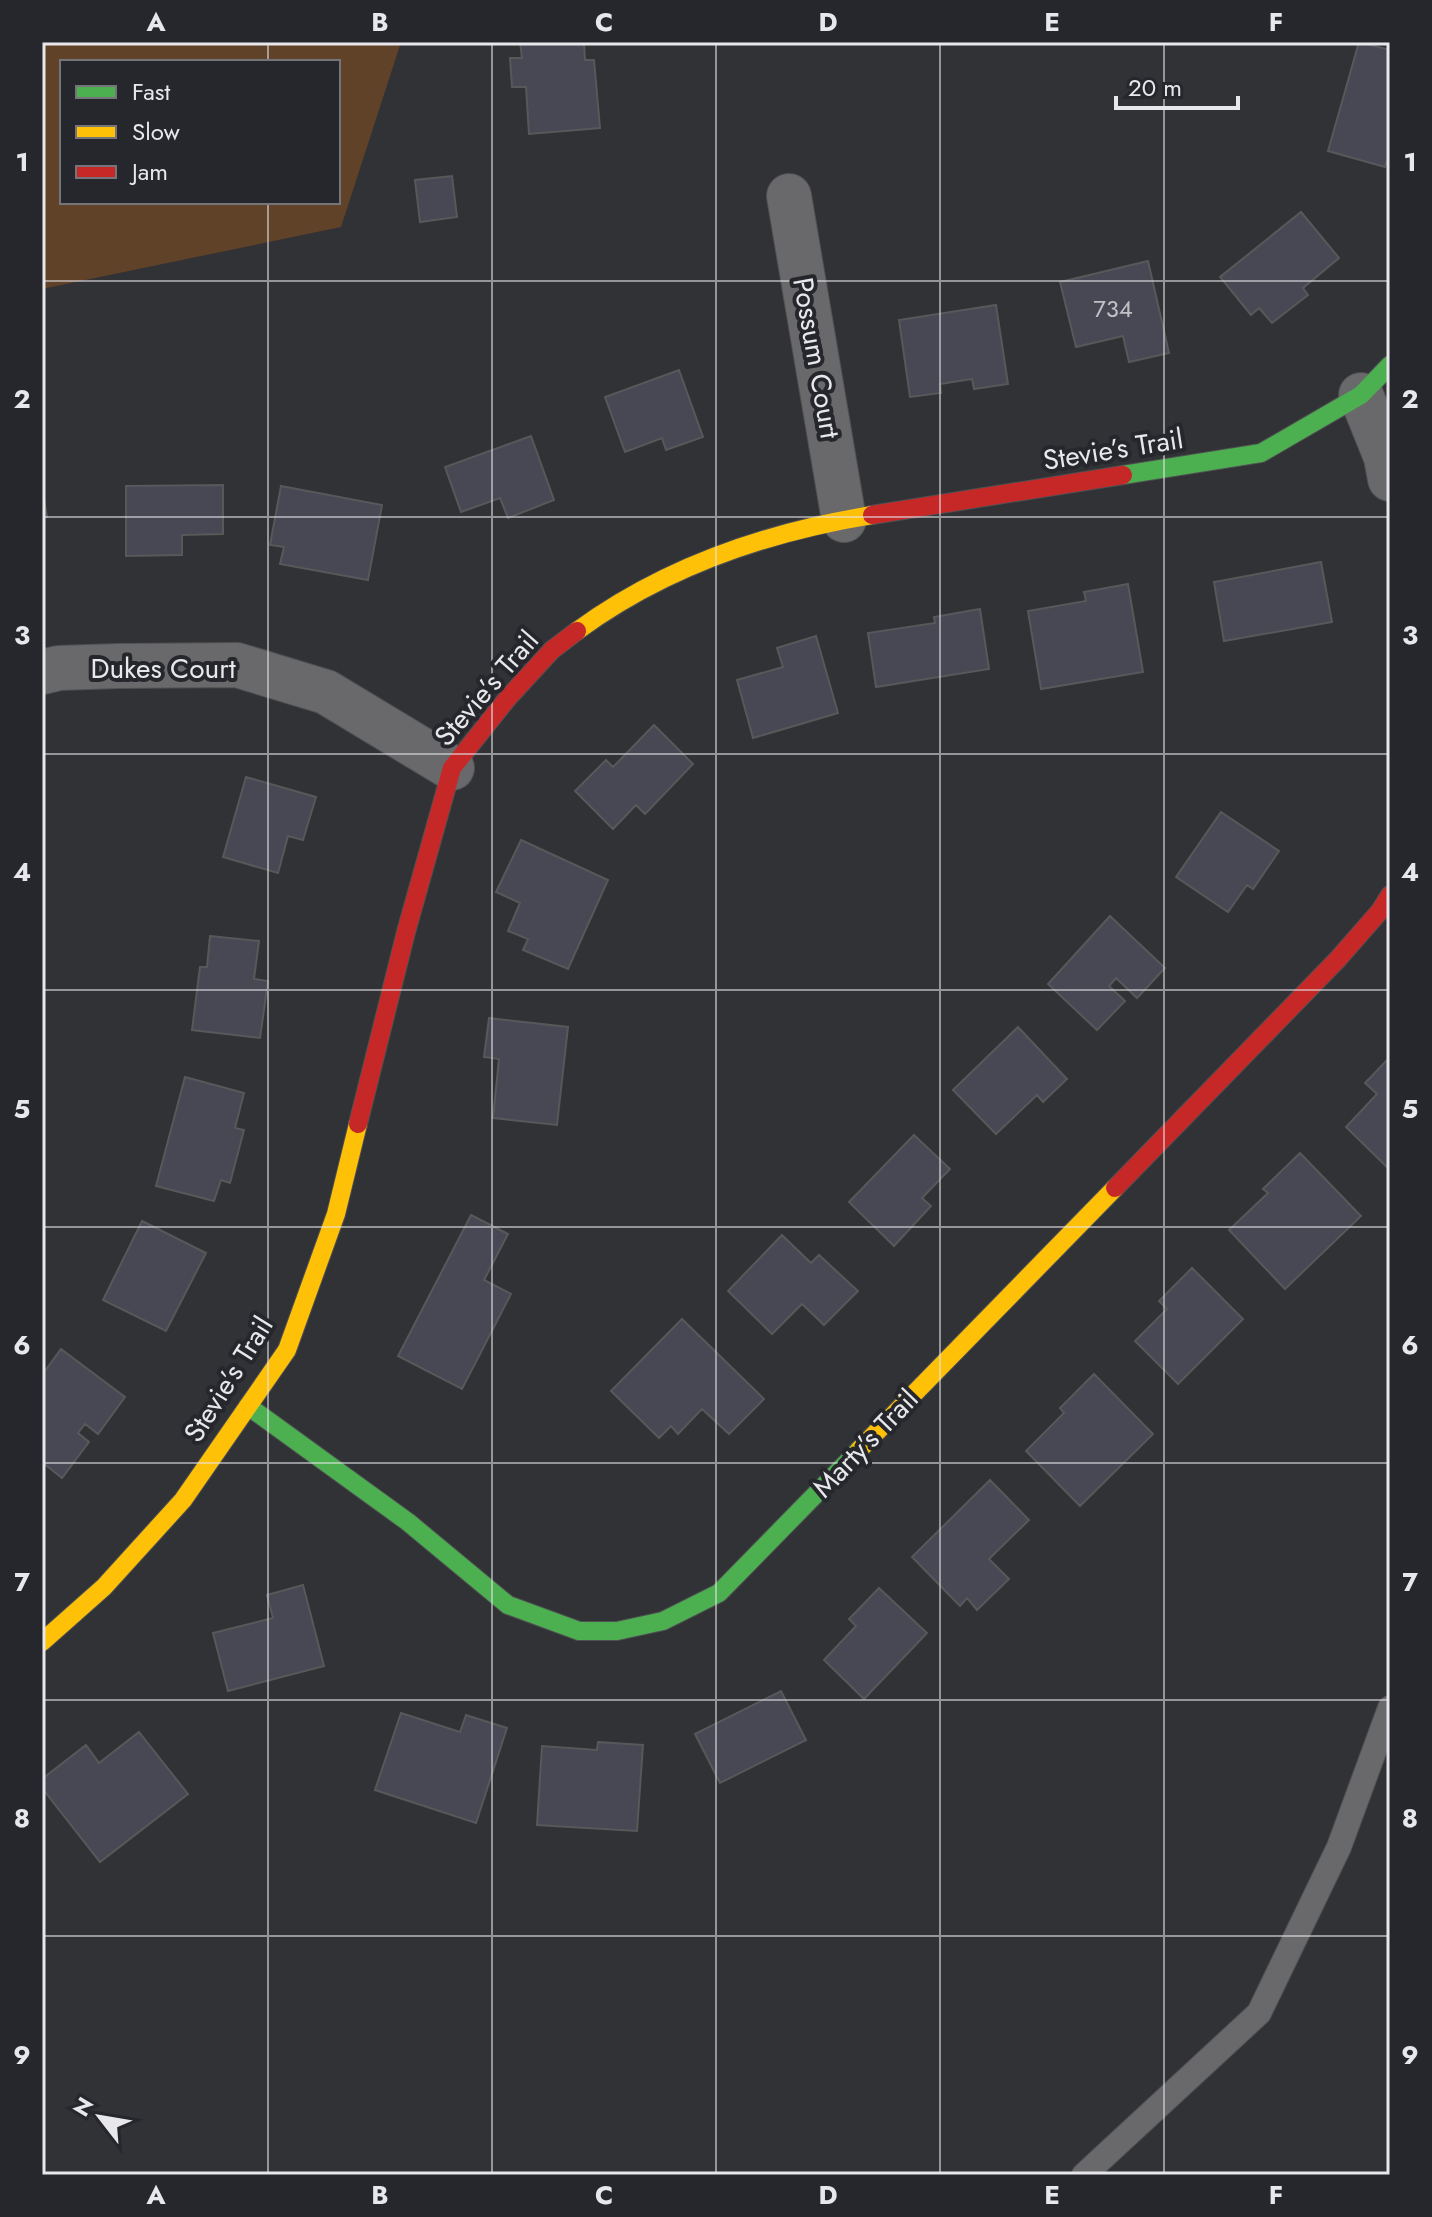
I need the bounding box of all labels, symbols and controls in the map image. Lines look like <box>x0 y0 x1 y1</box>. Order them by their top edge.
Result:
text: A <box>145 3 166 41</box>
text: B <box>371 3 389 41</box>
text: C <box>595 3 613 41</box>
text: D <box>818 3 838 41</box>
text: E <box>1044 3 1060 41</box>
text: F <box>1269 3 1283 41</box>
legend <box>60 60 340 204</box>
scale bar <box>1116 60 1238 110</box>
text: 20 m <box>1128 70 1182 105</box>
text: Fast <box>132 74 170 109</box>
text: Slow <box>132 114 180 149</box>
text: 1 <box>15 143 29 181</box>
text: 1 <box>1403 143 1417 181</box>
text: Jam <box>129 154 168 189</box>
street label: Possum Court <box>782 274 851 442</box>
house number: 734 <box>1093 291 1133 326</box>
text: 2 <box>13 380 31 418</box>
text: 2 <box>1401 380 1419 418</box>
street label: Stevie’s Trail <box>1040 418 1186 481</box>
text: 3 <box>14 616 30 654</box>
text: 3 <box>1402 616 1418 654</box>
street label: Stevie’s Trail <box>425 622 548 755</box>
street label: Dukes Court <box>90 648 236 689</box>
text: 4 <box>13 853 31 891</box>
text: 4 <box>1401 853 1419 891</box>
text: 5 <box>14 1090 30 1128</box>
text: 5 <box>1402 1090 1418 1128</box>
street label: Stevie’s Trail <box>174 1308 283 1450</box>
text: 6 <box>13 1326 31 1364</box>
text: 6 <box>1401 1326 1419 1364</box>
street label: Marty’s Trail <box>803 1380 928 1507</box>
text: 7 <box>14 1563 30 1601</box>
text: 7 <box>1402 1563 1418 1601</box>
text: 8 <box>14 1799 30 1837</box>
text: 8 <box>1402 1799 1418 1837</box>
text: 9 <box>13 2036 31 2074</box>
text: 9 <box>1401 2036 1419 2074</box>
north arrow <box>60 2077 140 2157</box>
text: N <box>65 2091 101 2122</box>
text: A <box>145 2176 166 2214</box>
text: B <box>371 2176 389 2214</box>
text: C <box>595 2176 613 2214</box>
text: D <box>818 2176 838 2214</box>
text: E <box>1044 2176 1060 2214</box>
text: F <box>1269 2176 1283 2214</box>

